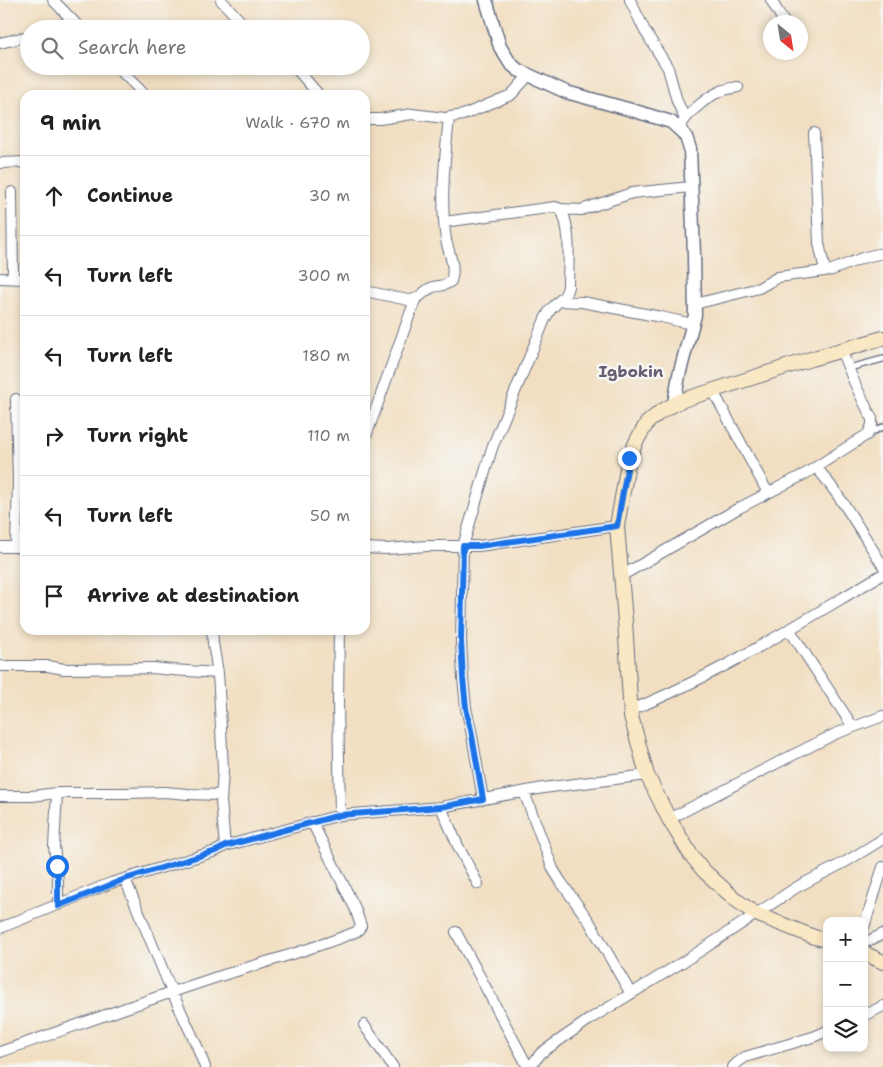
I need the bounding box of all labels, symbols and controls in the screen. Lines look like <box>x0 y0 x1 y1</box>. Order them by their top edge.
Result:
north arrow <box>763 15 808 60</box>
search box <box>20 20 370 75</box>
icon: search <box>38 34 66 62</box>
text: Search here <box>78 35 187 60</box>
text: 9 min <box>40 109 101 137</box>
text: Walk · 670 m <box>245 112 350 133</box>
icon: ahead <box>40 182 68 210</box>
text: Continue <box>87 183 173 208</box>
text: 30 m <box>309 185 350 206</box>
icon: left <box>40 262 68 290</box>
text: Turn left <box>87 263 173 288</box>
text: 300 m <box>298 265 350 286</box>
icon: left <box>40 342 68 370</box>
text: Turn left <box>87 343 173 368</box>
text: 180 m <box>302 345 350 366</box>
district label: Igbokin <box>599 361 664 382</box>
icon: right <box>40 422 68 450</box>
text: Turn right <box>87 423 188 448</box>
text: 110 m <box>307 425 350 446</box>
route end <box>618 447 641 470</box>
icon: left <box>40 502 68 530</box>
text: Turn left <box>87 503 173 528</box>
text: 50 m <box>310 505 350 526</box>
icon: arrive <box>40 582 68 610</box>
text: Arrive at destination <box>87 583 299 608</box>
route start <box>46 855 69 878</box>
map controls <box>823 917 868 1052</box>
button: + <box>823 917 868 962</box>
button: − <box>823 962 868 1007</box>
button: layers <box>823 1007 868 1052</box>

